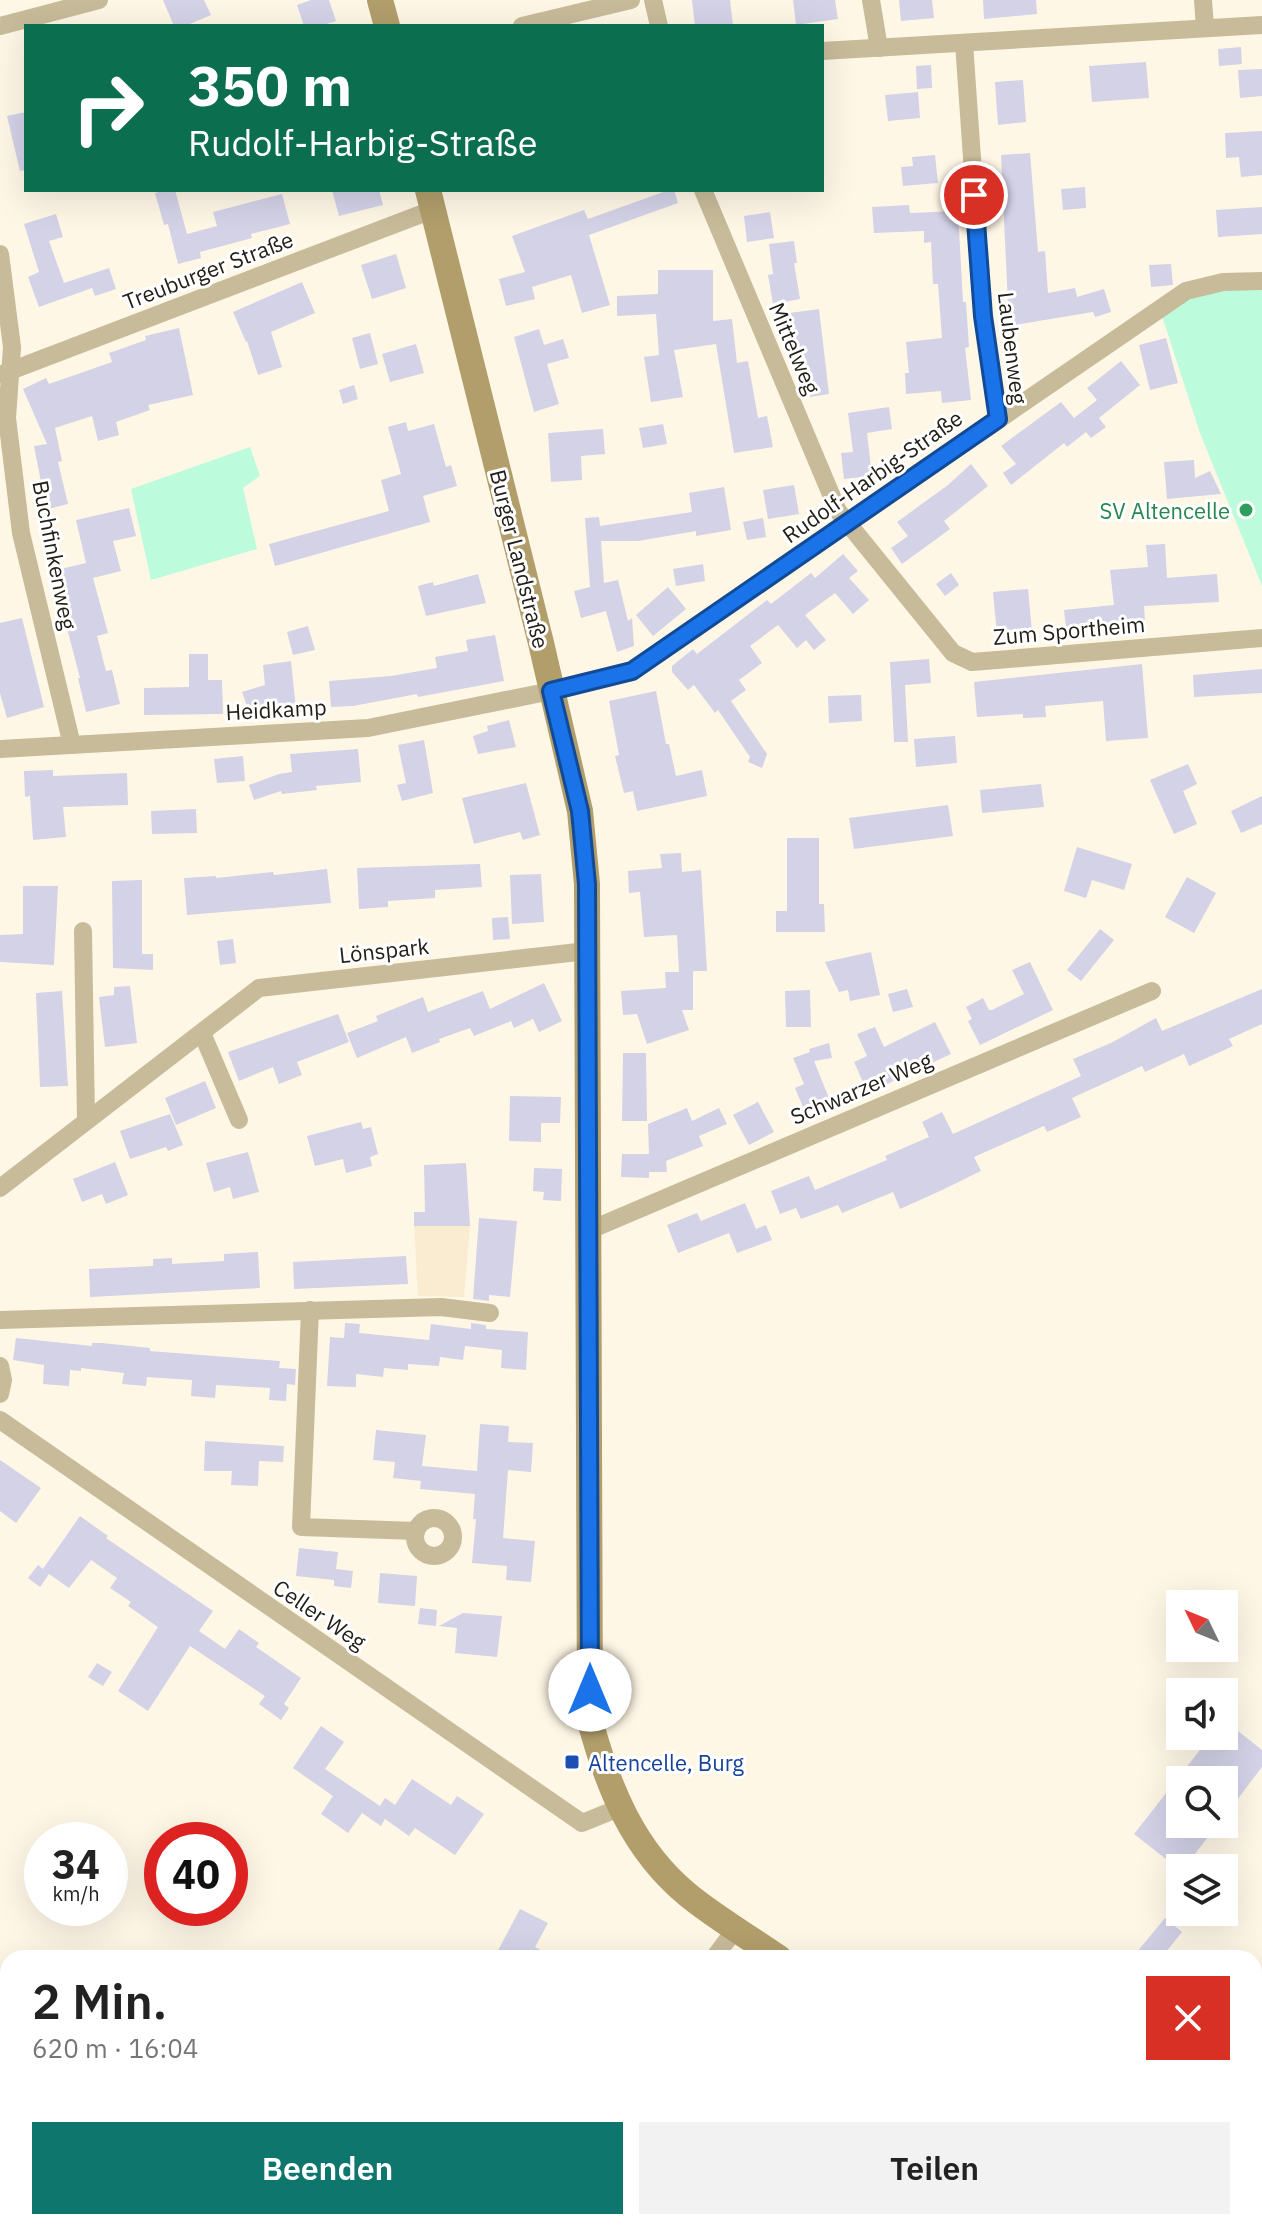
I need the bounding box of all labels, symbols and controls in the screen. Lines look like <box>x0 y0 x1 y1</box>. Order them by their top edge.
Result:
text: 350 m <box>188 49 352 121</box>
icon: right <box>56 56 160 160</box>
text: Rudolf-Harbig-Straße <box>188 119 537 166</box>
pin <box>940 161 1008 229</box>
icon: arrive <box>952 173 996 217</box>
street label: Treuburger Straße <box>119 224 297 316</box>
street label: Laubenweg <box>992 290 1034 406</box>
street label: Mittelweg <box>763 298 827 399</box>
street label: Rudolf-Harbig-Straße <box>776 403 968 549</box>
street label: Burger Landstraße <box>484 466 556 652</box>
street label: Buchfinkenweg <box>26 478 84 633</box>
place label: SV Altencelle <box>1099 496 1230 525</box>
marker: SV Altencelle <box>1237 501 1255 519</box>
street label: Zum Sportheim <box>992 609 1146 651</box>
street label: Heidkamp <box>225 692 327 726</box>
street label: Lönspark <box>337 931 431 969</box>
street label: Schwarzer Weg <box>786 1045 937 1131</box>
street label: Celler Weg <box>268 1572 372 1656</box>
north arrow <box>1166 1590 1238 1662</box>
map controls <box>1166 1590 1238 1926</box>
position arrow <box>548 1648 632 1732</box>
button: sound <box>1166 1678 1238 1750</box>
place label: Altencelle, Burg <box>588 1748 744 1777</box>
marker: Altencelle, Burg <box>563 1753 581 1771</box>
button: search <box>1166 1766 1238 1838</box>
speed limit sign: 40 <box>144 1822 248 1926</box>
text: 34 <box>52 1838 100 1890</box>
button: layers <box>1166 1854 1238 1926</box>
text: km/h <box>52 1880 100 1907</box>
text: 2 Min. <box>32 1970 167 2032</box>
button: close <box>1146 1976 1230 2060</box>
text: 620 m · 16:04 <box>32 2031 198 2065</box>
button: Beenden <box>32 2122 623 2214</box>
button: Teilen <box>639 2122 1230 2214</box>

